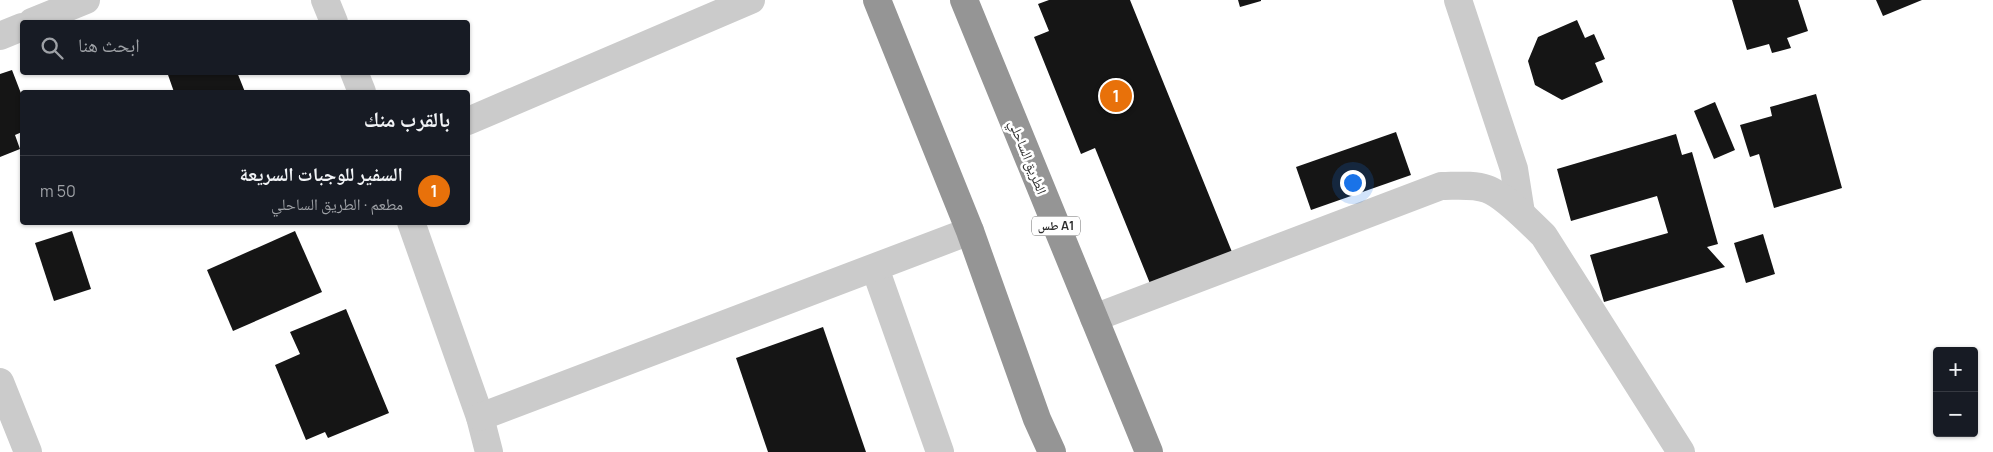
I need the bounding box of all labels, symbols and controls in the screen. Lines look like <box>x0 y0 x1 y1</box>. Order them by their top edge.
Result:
search box <box>20 20 470 75</box>
text: ابحث هنا <box>78 32 140 58</box>
icon: search <box>38 34 66 62</box>
pin: 1 <box>1100 77 1132 115</box>
text: بالقرب منك <box>364 105 450 133</box>
street label: الطريق الساحلي <box>1003 117 1052 198</box>
text: السفير للوجبات السريعة <box>240 161 403 187</box>
your location <box>1340 170 1366 196</box>
text: 50 m <box>40 180 76 202</box>
text: 1 <box>431 180 438 202</box>
text: مطعم · الطريق الساحلي <box>271 193 403 215</box>
road number: طس A1 <box>1032 217 1080 236</box>
map controls <box>1933 347 1978 437</box>
button: + <box>1933 347 1978 392</box>
button: − <box>1933 392 1978 437</box>

